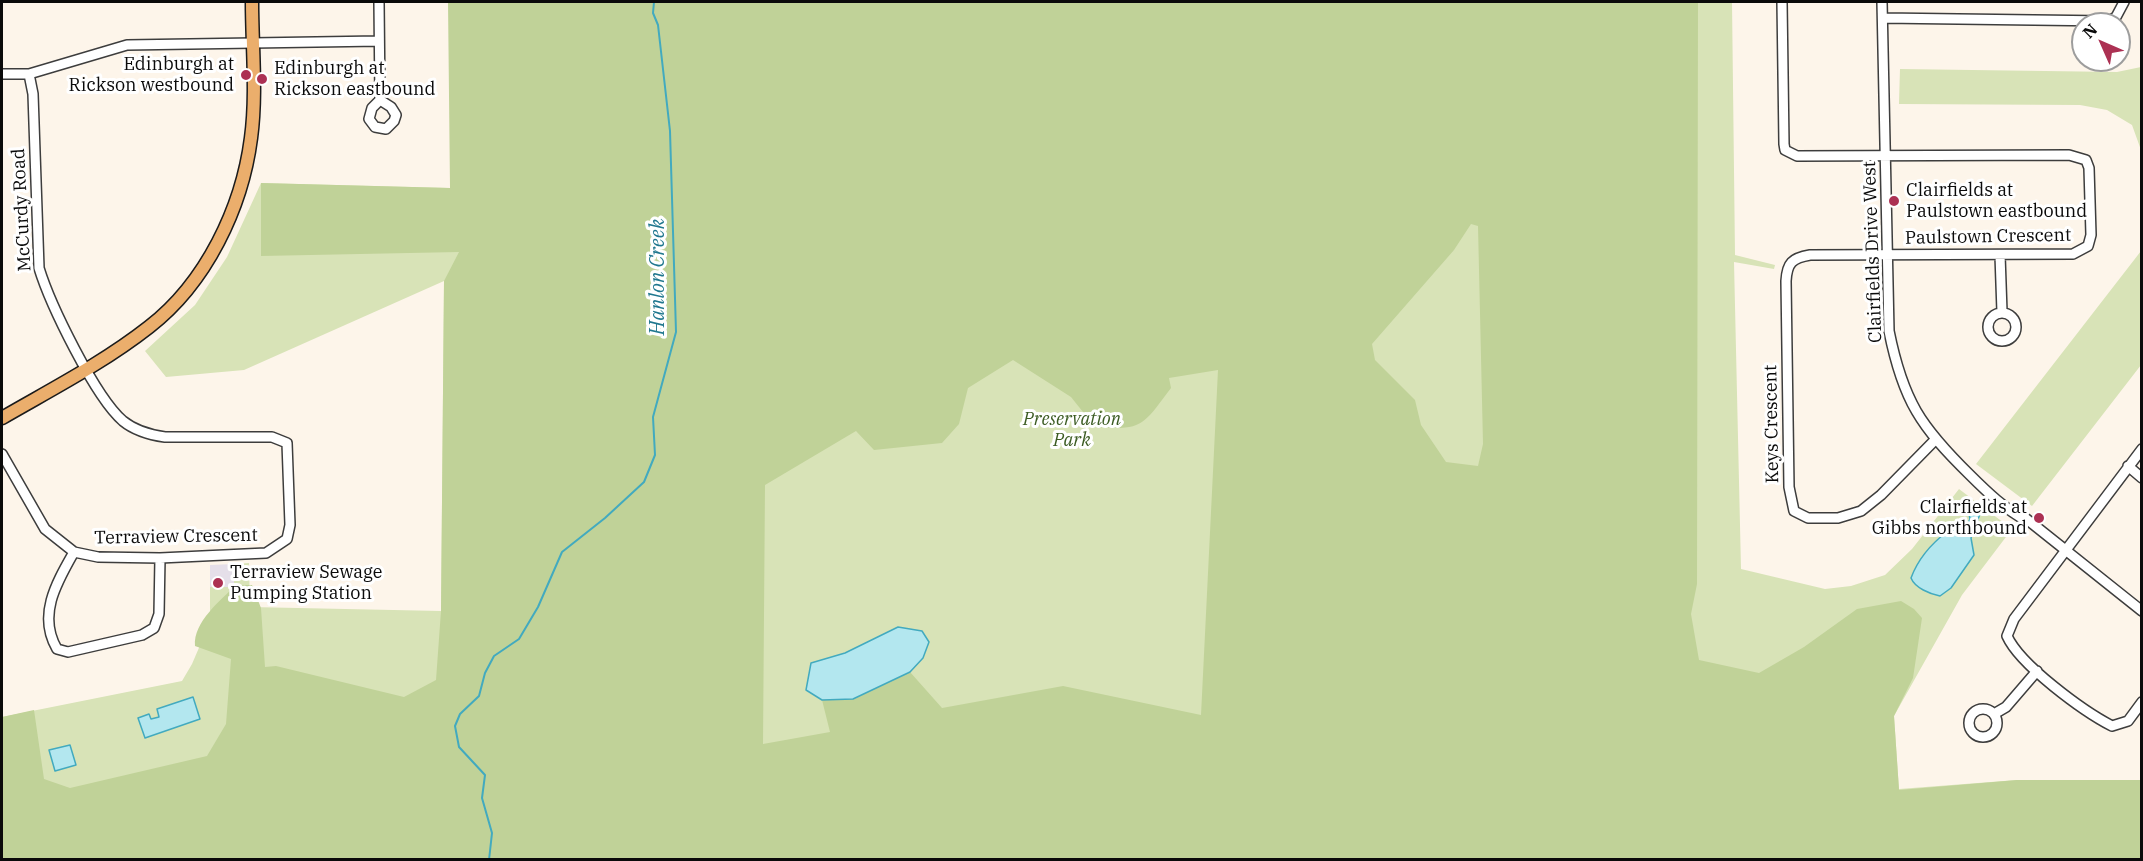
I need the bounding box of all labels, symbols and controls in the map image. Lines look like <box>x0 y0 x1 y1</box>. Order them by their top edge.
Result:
north arrow <box>2071 12 2131 72</box>
text: N <box>2078 19 2101 42</box>
place label: Edinburgh at Rickson westbound <box>69 54 234 97</box>
place label: Edinburgh at Rickson eastbound <box>274 58 436 100</box>
marker: Edinburgh at Rickson westbound <box>239 68 253 82</box>
marker: Edinburgh at Rickson eastbound <box>255 72 269 86</box>
street label: McCurdy Road <box>8 148 36 272</box>
street label: Clairfields Drive West <box>1859 161 1887 343</box>
place label: Clairfields at Paulstown eastbound <box>1906 180 2087 222</box>
marker: Clairfields at Paulstown eastbound <box>1887 194 1901 208</box>
water label: Hanlon Creek <box>646 219 670 335</box>
street label: Paulstown Crescent <box>1905 225 2071 249</box>
street label: Keys Crescent <box>1760 364 1784 484</box>
park label: Preservation Park <box>1023 409 1121 452</box>
place label: Clairfields at Gibbs northbound <box>1872 497 2027 540</box>
marker: Clairfields at Gibbs northbound <box>2032 511 2046 525</box>
street label: Terraview Crescent <box>94 525 258 549</box>
place label: Terraview Sewage Pumping Station <box>230 562 382 604</box>
marker: Terraview Sewage Pumping Station <box>211 576 225 590</box>

